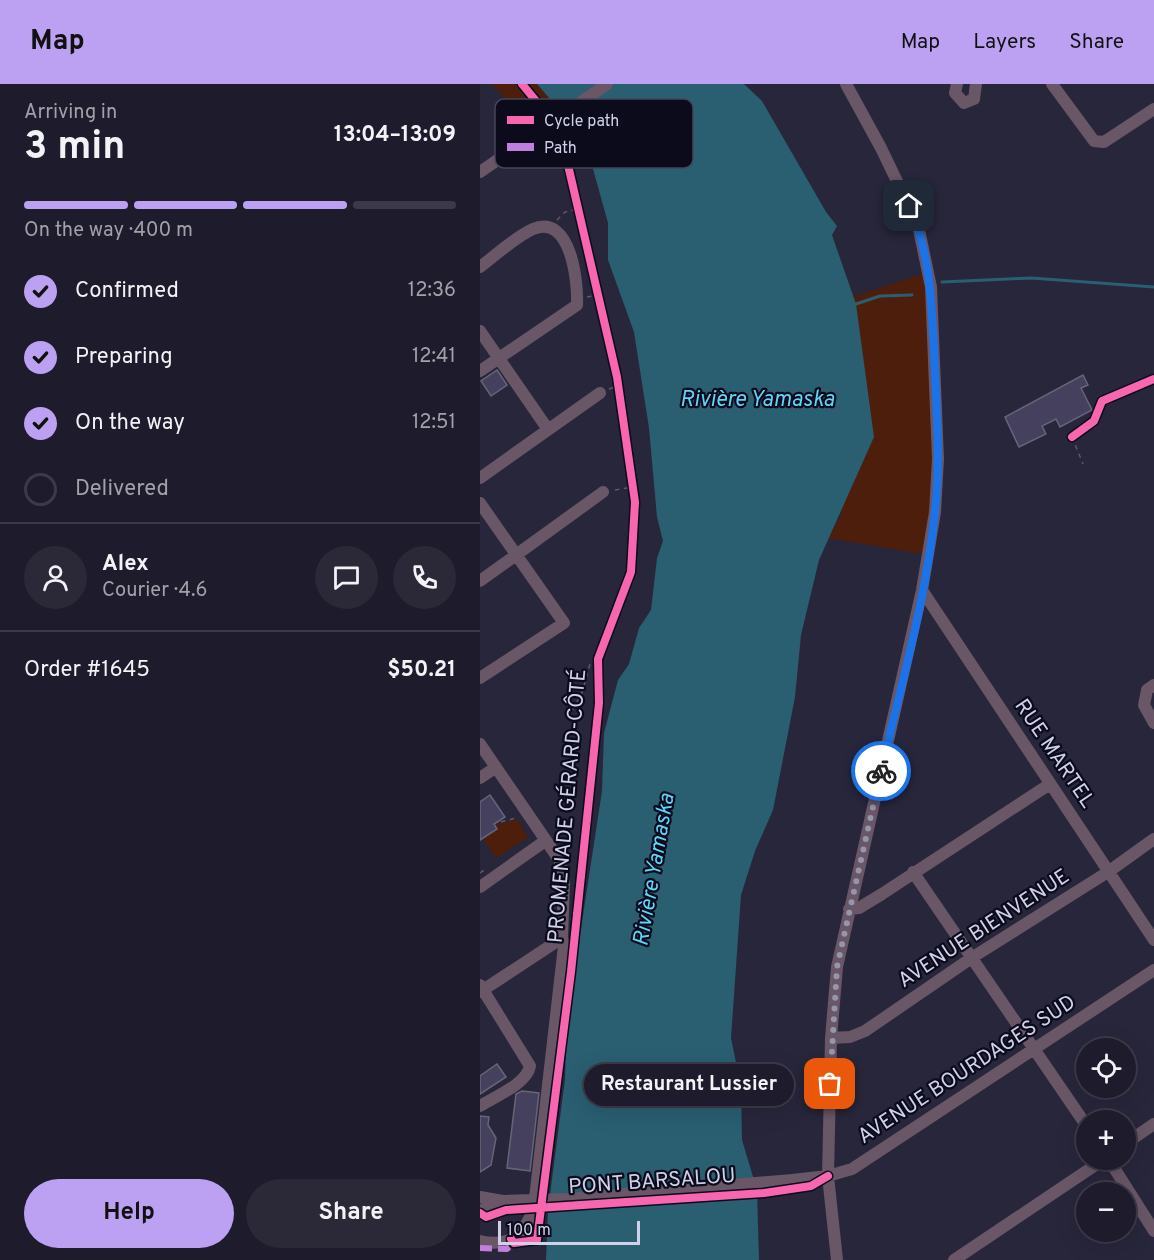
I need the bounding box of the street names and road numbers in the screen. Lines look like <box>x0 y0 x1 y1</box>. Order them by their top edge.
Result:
street label: PROMENADE GÉRARD-CÔTÉ <box>542 668 593 944</box>
street label: RUE MARTEL <box>1008 694 1101 814</box>
street label: AVENUE BIENVENUE <box>893 863 1075 995</box>
street label: AVENUE BOURDAGES SUD <box>853 989 1081 1151</box>
street label: PONT BARSALOU <box>568 1163 736 1201</box>

